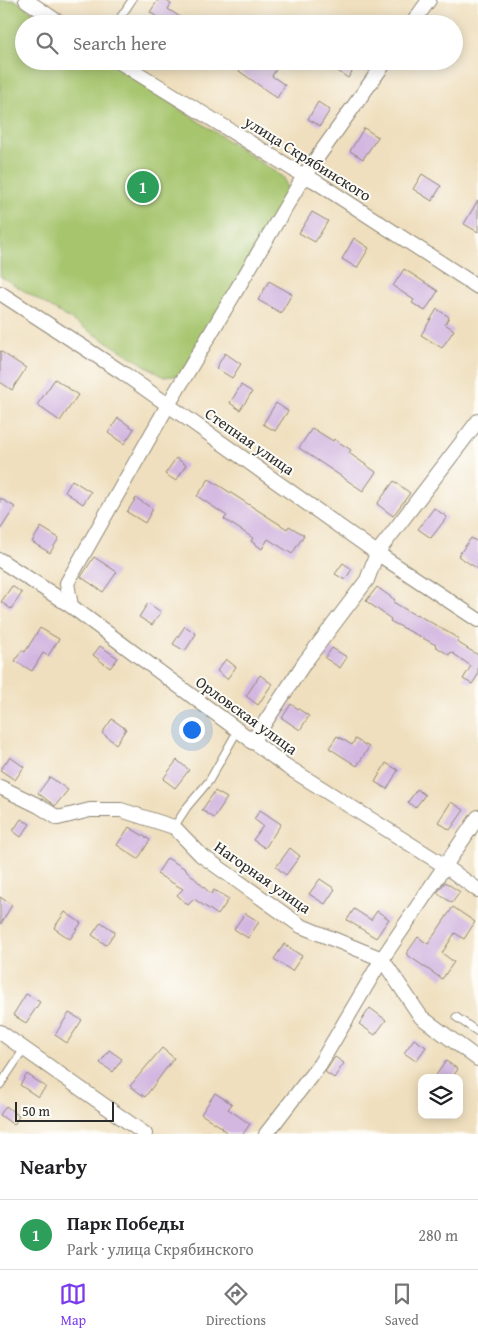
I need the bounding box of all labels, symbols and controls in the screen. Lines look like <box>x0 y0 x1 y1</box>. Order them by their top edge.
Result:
search box <box>15 15 463 70</box>
icon: search <box>33 29 61 57</box>
text: Search here <box>73 29 167 57</box>
street label: улица Скрябинского <box>239 109 376 207</box>
pin: 1 <box>127 168 159 206</box>
street label: Степная улица <box>200 401 300 481</box>
street label: Орловская улица <box>191 670 303 760</box>
your location <box>179 717 205 743</box>
street label: Нагорная улица <box>210 835 317 920</box>
map controls <box>418 1074 463 1119</box>
button: layers <box>418 1074 463 1119</box>
scale bar <box>15 1099 114 1122</box>
text: 50 m <box>22 1101 50 1121</box>
text: Nearby <box>20 1151 87 1182</box>
text: Парк Победы <box>67 1209 184 1237</box>
text: 1 <box>32 1223 40 1247</box>
text: 280 m <box>418 1223 458 1247</box>
text: Park · улица Скрябинского <box>67 1237 254 1261</box>
tab: Map <box>59 1280 87 1330</box>
tab: Directions <box>206 1280 266 1330</box>
tab: Saved <box>385 1280 419 1330</box>

